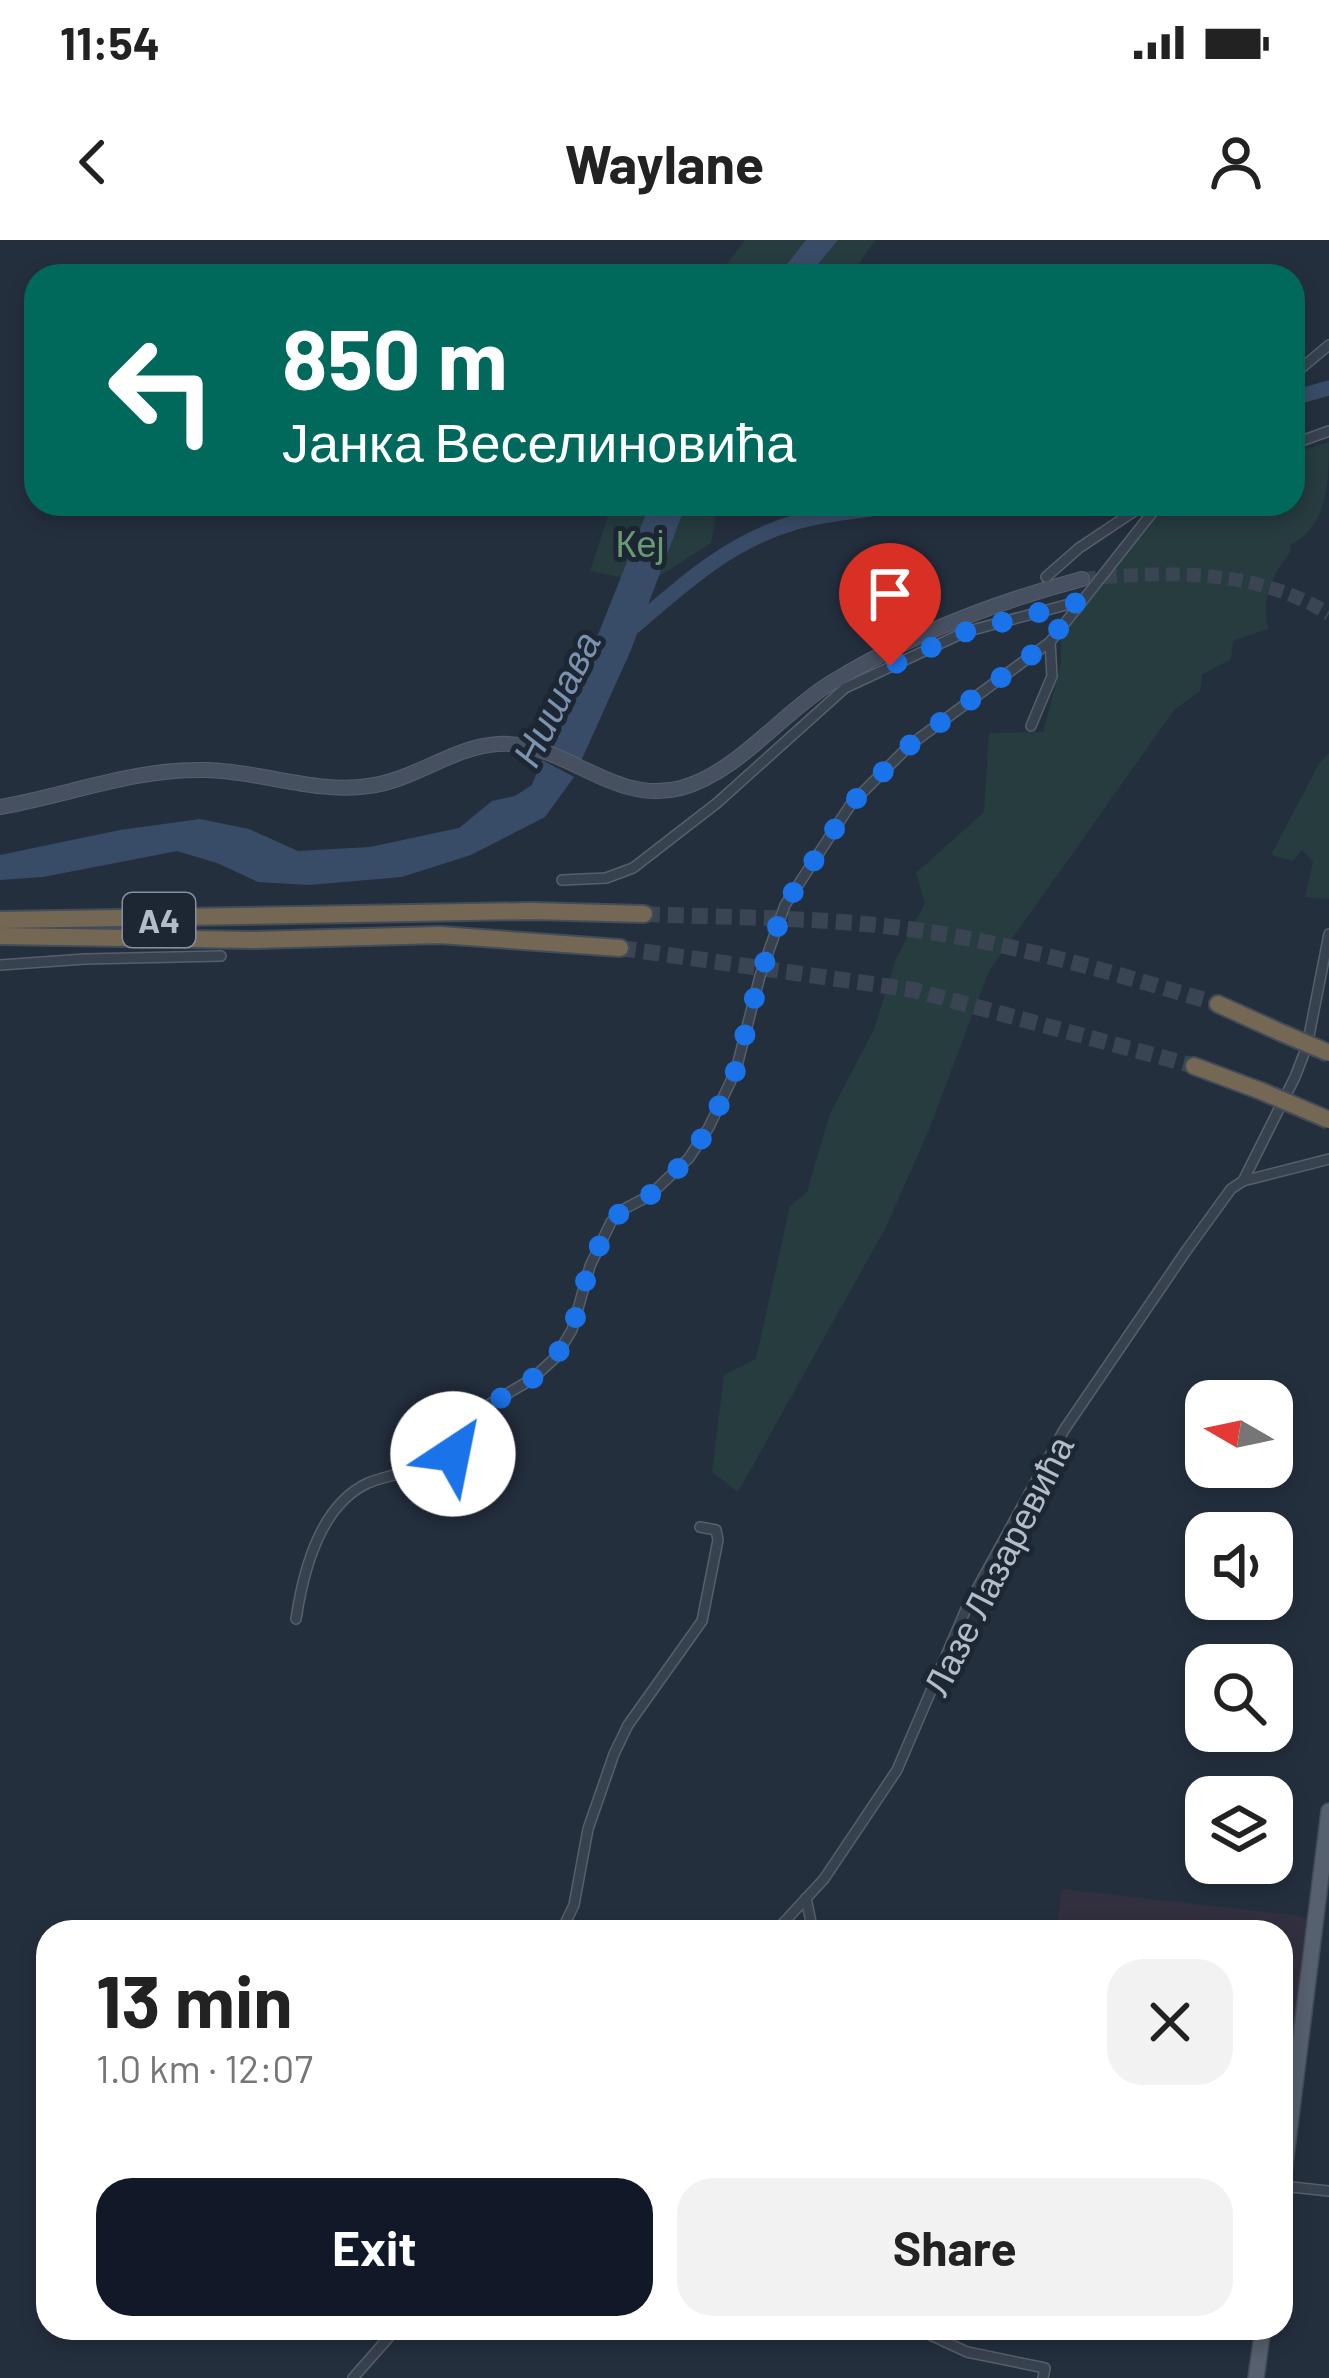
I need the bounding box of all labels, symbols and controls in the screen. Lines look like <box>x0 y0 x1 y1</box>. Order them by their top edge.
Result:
text: 11:54 <box>60 15 160 69</box>
icon: back <box>60 129 126 195</box>
icon: person <box>1203 129 1269 195</box>
text: Waylane <box>565 130 764 195</box>
text: 850 m <box>282 306 508 407</box>
icon: left <box>84 312 240 468</box>
text: Јанка Веселиновића <box>282 408 796 473</box>
park label: Кеј <box>616 521 665 565</box>
pin <box>839 543 941 666</box>
icon: arrive <box>857 561 923 627</box>
water label: Нишава <box>501 623 609 773</box>
road number: A4 <box>123 893 195 947</box>
north arrow <box>1185 1380 1293 1488</box>
map controls <box>1185 1380 1293 1884</box>
position arrow <box>390 1391 516 1517</box>
street label: Лазе Лазаревића <box>913 1427 1082 1702</box>
button: sound <box>1185 1512 1293 1620</box>
button: search <box>1185 1644 1293 1752</box>
button: layers <box>1185 1776 1293 1884</box>
text: 13 min <box>96 1956 293 2042</box>
button: close <box>1107 1959 1233 2085</box>
text: 1.0 km · 12:07 <box>96 2044 313 2091</box>
button: Exit <box>96 2178 653 2316</box>
button: Share <box>677 2178 1233 2316</box>

